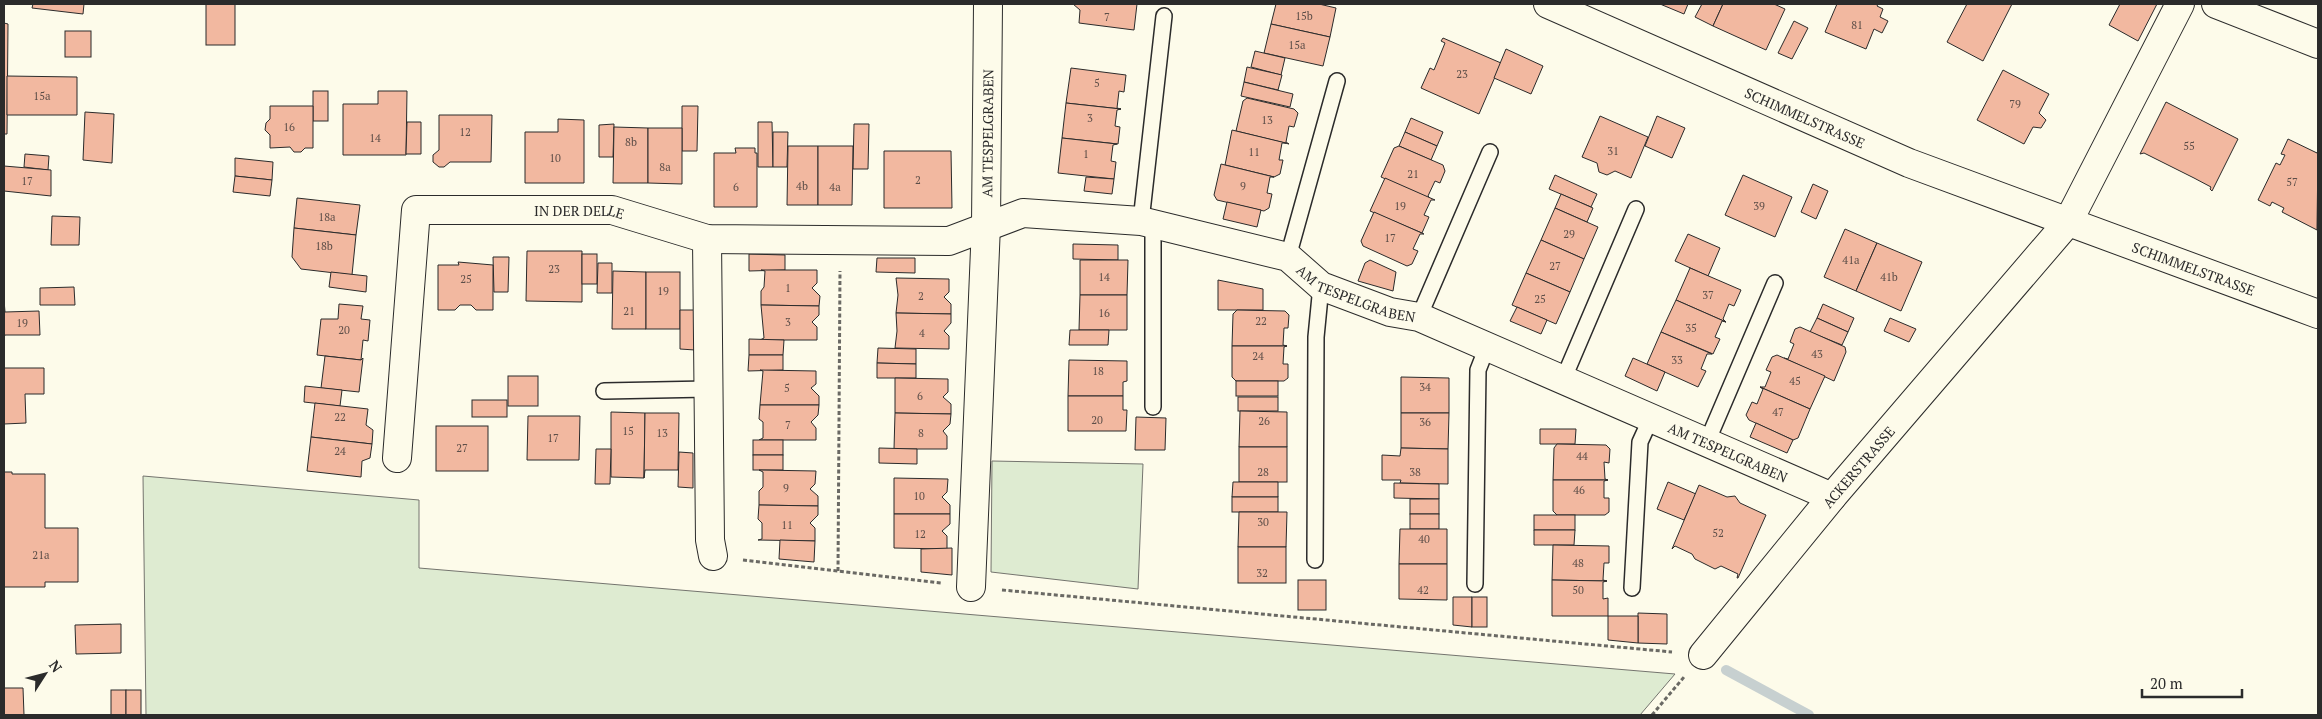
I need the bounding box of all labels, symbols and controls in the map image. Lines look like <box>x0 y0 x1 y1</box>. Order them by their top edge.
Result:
house number: 15b <box>1295 9 1313 23</box>
house number: 7 <box>1104 10 1110 24</box>
house number: 81 <box>1851 18 1863 32</box>
house number: 15a <box>1288 38 1306 52</box>
house number: 23 <box>1456 67 1468 81</box>
street label: AM TESPELGRABEN <box>977 69 997 198</box>
house number: 5 <box>1094 76 1100 90</box>
street label: SCHIMMELSTRASSE <box>1742 82 1868 152</box>
house number: 15a <box>33 89 51 103</box>
house number: 79 <box>2009 97 2021 111</box>
house number: 3 <box>1087 111 1093 125</box>
house number: 13 <box>1261 113 1273 127</box>
house number: 16 <box>283 120 295 134</box>
house number: 12 <box>459 125 471 139</box>
house number: 14 <box>369 131 381 145</box>
house number: 8b <box>625 135 637 149</box>
house number: 55 <box>2183 139 2195 153</box>
house number: 31 <box>1607 144 1619 158</box>
house number: 11 <box>1248 145 1260 159</box>
house number: 1 <box>1083 147 1089 161</box>
house number: 10 <box>549 151 561 165</box>
house number: 8a <box>659 160 671 174</box>
house number: 21 <box>1407 167 1419 181</box>
house number: 2 <box>915 173 921 187</box>
house number: 17 <box>21 174 33 188</box>
house number: 57 <box>2286 175 2298 189</box>
house number: 4b <box>796 179 808 193</box>
house number: 9 <box>1240 179 1246 193</box>
house number: 6 <box>733 180 739 194</box>
house number: 4a <box>829 180 841 194</box>
house number: 19 <box>1394 199 1406 213</box>
house number: 39 <box>1753 199 1765 213</box>
street label: IN DER DELLE <box>534 200 627 223</box>
house number: 18a <box>318 210 336 224</box>
house number: 29 <box>1563 227 1575 241</box>
house number: 17 <box>1384 231 1396 245</box>
street label: SCHIMMELSTRASSE <box>2130 237 2258 299</box>
house number: 18b <box>315 239 333 253</box>
house number: 41a <box>1842 253 1860 267</box>
house number: 27 <box>1549 259 1561 273</box>
street label: AM TESPELGRABEN <box>1293 260 1417 326</box>
house number: 23 <box>548 262 560 276</box>
house number: 14 <box>1098 270 1110 284</box>
house number: 41b <box>1880 270 1898 284</box>
house number: 25 <box>460 272 472 286</box>
house number: 1 <box>785 281 791 295</box>
house number: 19 <box>657 284 669 298</box>
house number: 37 <box>1702 288 1714 302</box>
house number: 2 <box>918 289 924 303</box>
house number: 25 <box>1534 292 1546 306</box>
house number: 21 <box>623 304 635 318</box>
house number: 16 <box>1098 306 1110 320</box>
house number: 22 <box>1255 314 1267 328</box>
house number: 3 <box>785 315 791 329</box>
house number: 19 <box>16 316 28 330</box>
house number: 35 <box>1685 321 1697 335</box>
house number: 20 <box>338 323 350 337</box>
house number: 4 <box>919 326 925 340</box>
house number: 43 <box>1811 347 1823 361</box>
house number: 24 <box>1252 349 1264 363</box>
house number: 33 <box>1671 353 1683 367</box>
house number: 18 <box>1092 364 1104 378</box>
house number: 45 <box>1789 374 1801 388</box>
house number: 34 <box>1419 380 1431 394</box>
house number: 5 <box>784 381 790 395</box>
house number: 6 <box>917 389 923 403</box>
house number: 47 <box>1772 405 1784 419</box>
house number: 22 <box>334 410 346 424</box>
house number: 20 <box>1091 413 1103 427</box>
house number: 26 <box>1258 414 1270 428</box>
house number: 36 <box>1419 415 1431 429</box>
street label: AM TESPELGRABEN <box>1665 417 1791 486</box>
house number: 7 <box>785 418 791 432</box>
street label: ACKERSTRASSE <box>1818 422 1898 511</box>
house number: 15 <box>622 424 634 438</box>
house number: 13 <box>656 426 668 440</box>
house number: 8 <box>918 426 924 440</box>
house number: 17 <box>547 431 559 445</box>
house number: 27 <box>456 441 468 455</box>
house number: 24 <box>334 444 346 458</box>
house number: 44 <box>1576 449 1588 463</box>
house number: 28 <box>1257 465 1269 479</box>
house number: 38 <box>1409 465 1421 479</box>
house number: 9 <box>783 481 789 495</box>
house number: 46 <box>1573 483 1585 497</box>
house number: 10 <box>913 489 925 503</box>
house number: 30 <box>1257 515 1269 529</box>
house number: 11 <box>781 518 793 532</box>
house number: 52 <box>1712 526 1724 540</box>
house number: 12 <box>914 527 926 541</box>
house number: 40 <box>1418 532 1430 546</box>
house number: 21a <box>32 548 50 562</box>
house number: 48 <box>1572 556 1584 570</box>
house number: 32 <box>1256 566 1268 580</box>
house number: 42 <box>1417 583 1429 597</box>
house number: 50 <box>1572 583 1584 597</box>
north arrow <box>20 649 70 699</box>
text: N <box>45 656 67 676</box>
scale bar <box>2142 666 2242 698</box>
text: 20 m <box>2150 673 2183 693</box>

